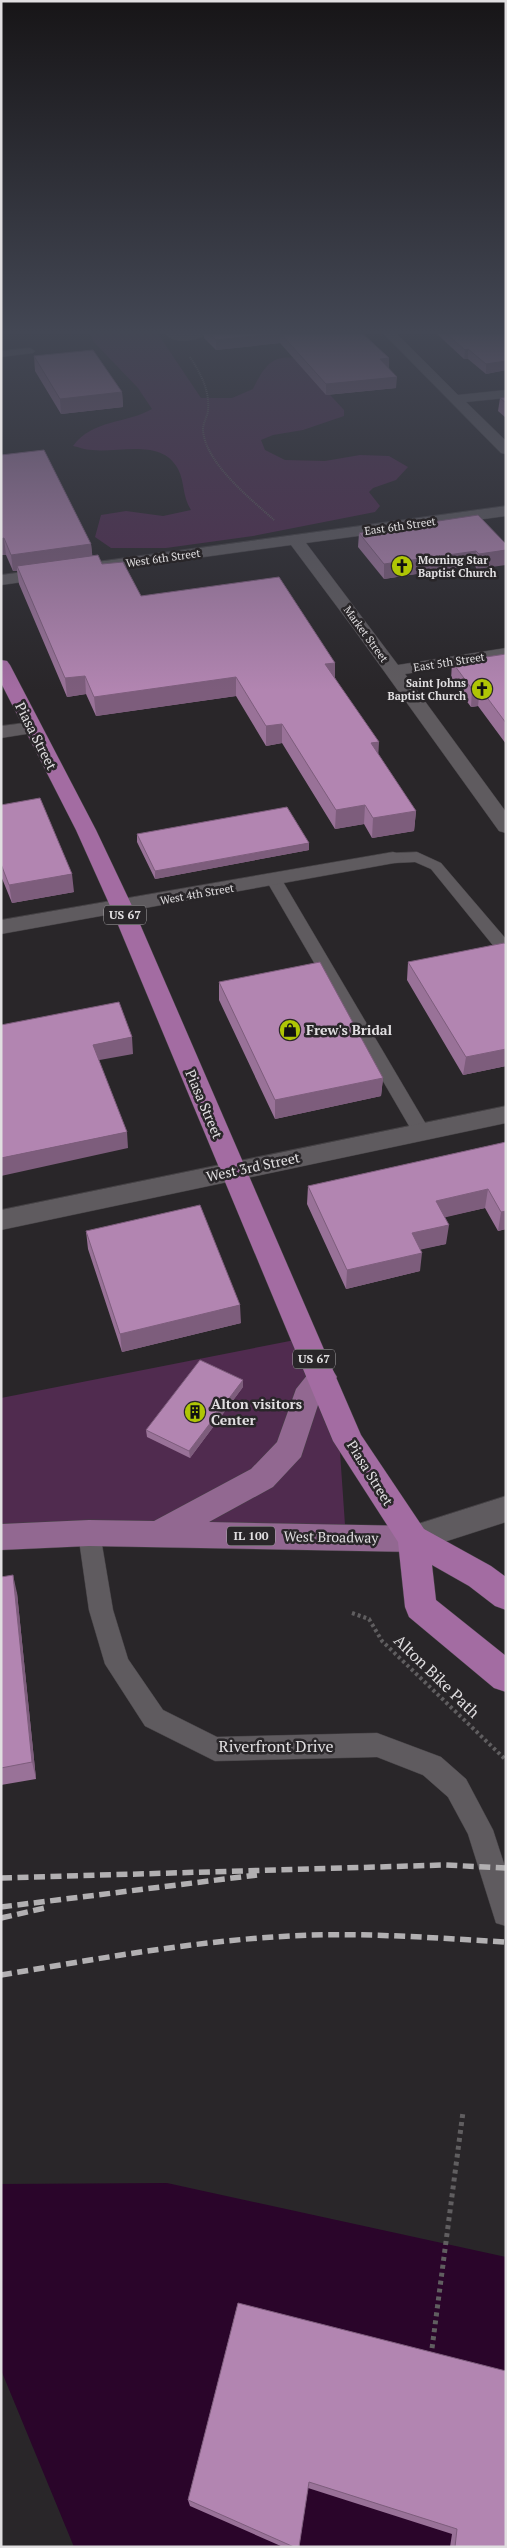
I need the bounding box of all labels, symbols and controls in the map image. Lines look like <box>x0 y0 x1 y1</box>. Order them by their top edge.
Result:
street label: East 6th Street <box>363 514 437 538</box>
street label: West 6th Street <box>125 546 201 570</box>
place label: Morning Star Baptist Church <box>418 553 496 580</box>
church icon: Morning Star Baptist Church <box>390 554 414 578</box>
street label: Market Street <box>341 603 391 665</box>
street label: East 5th Street <box>412 649 486 675</box>
place label: Saint Johns Baptist Church <box>388 676 466 703</box>
church icon: Saint Johns Baptist Church <box>470 677 494 701</box>
street label: Piasa Street <box>11 699 62 774</box>
street label: West 4th Street <box>159 881 235 907</box>
road number: US 67 <box>104 906 146 924</box>
shop icon: Frew's Bridal <box>278 1018 302 1042</box>
place label: Frew's Bridal <box>306 1020 393 1039</box>
street label: Piasa Street <box>181 1066 228 1142</box>
street label: West 3rd Street <box>204 1147 302 1186</box>
road number: US 67 <box>293 1350 335 1368</box>
place label: Alton visitors Center <box>211 1394 302 1429</box>
building icon: Alton visitors Center <box>183 1400 207 1424</box>
street label: Piasa Street <box>343 1437 398 1510</box>
road number: IL 100 <box>227 1526 275 1545</box>
street label: West Broadway <box>283 1526 379 1547</box>
street label: Alton Bike Path <box>389 1629 485 1723</box>
street label: Riverfront Drive <box>219 1735 333 1757</box>

